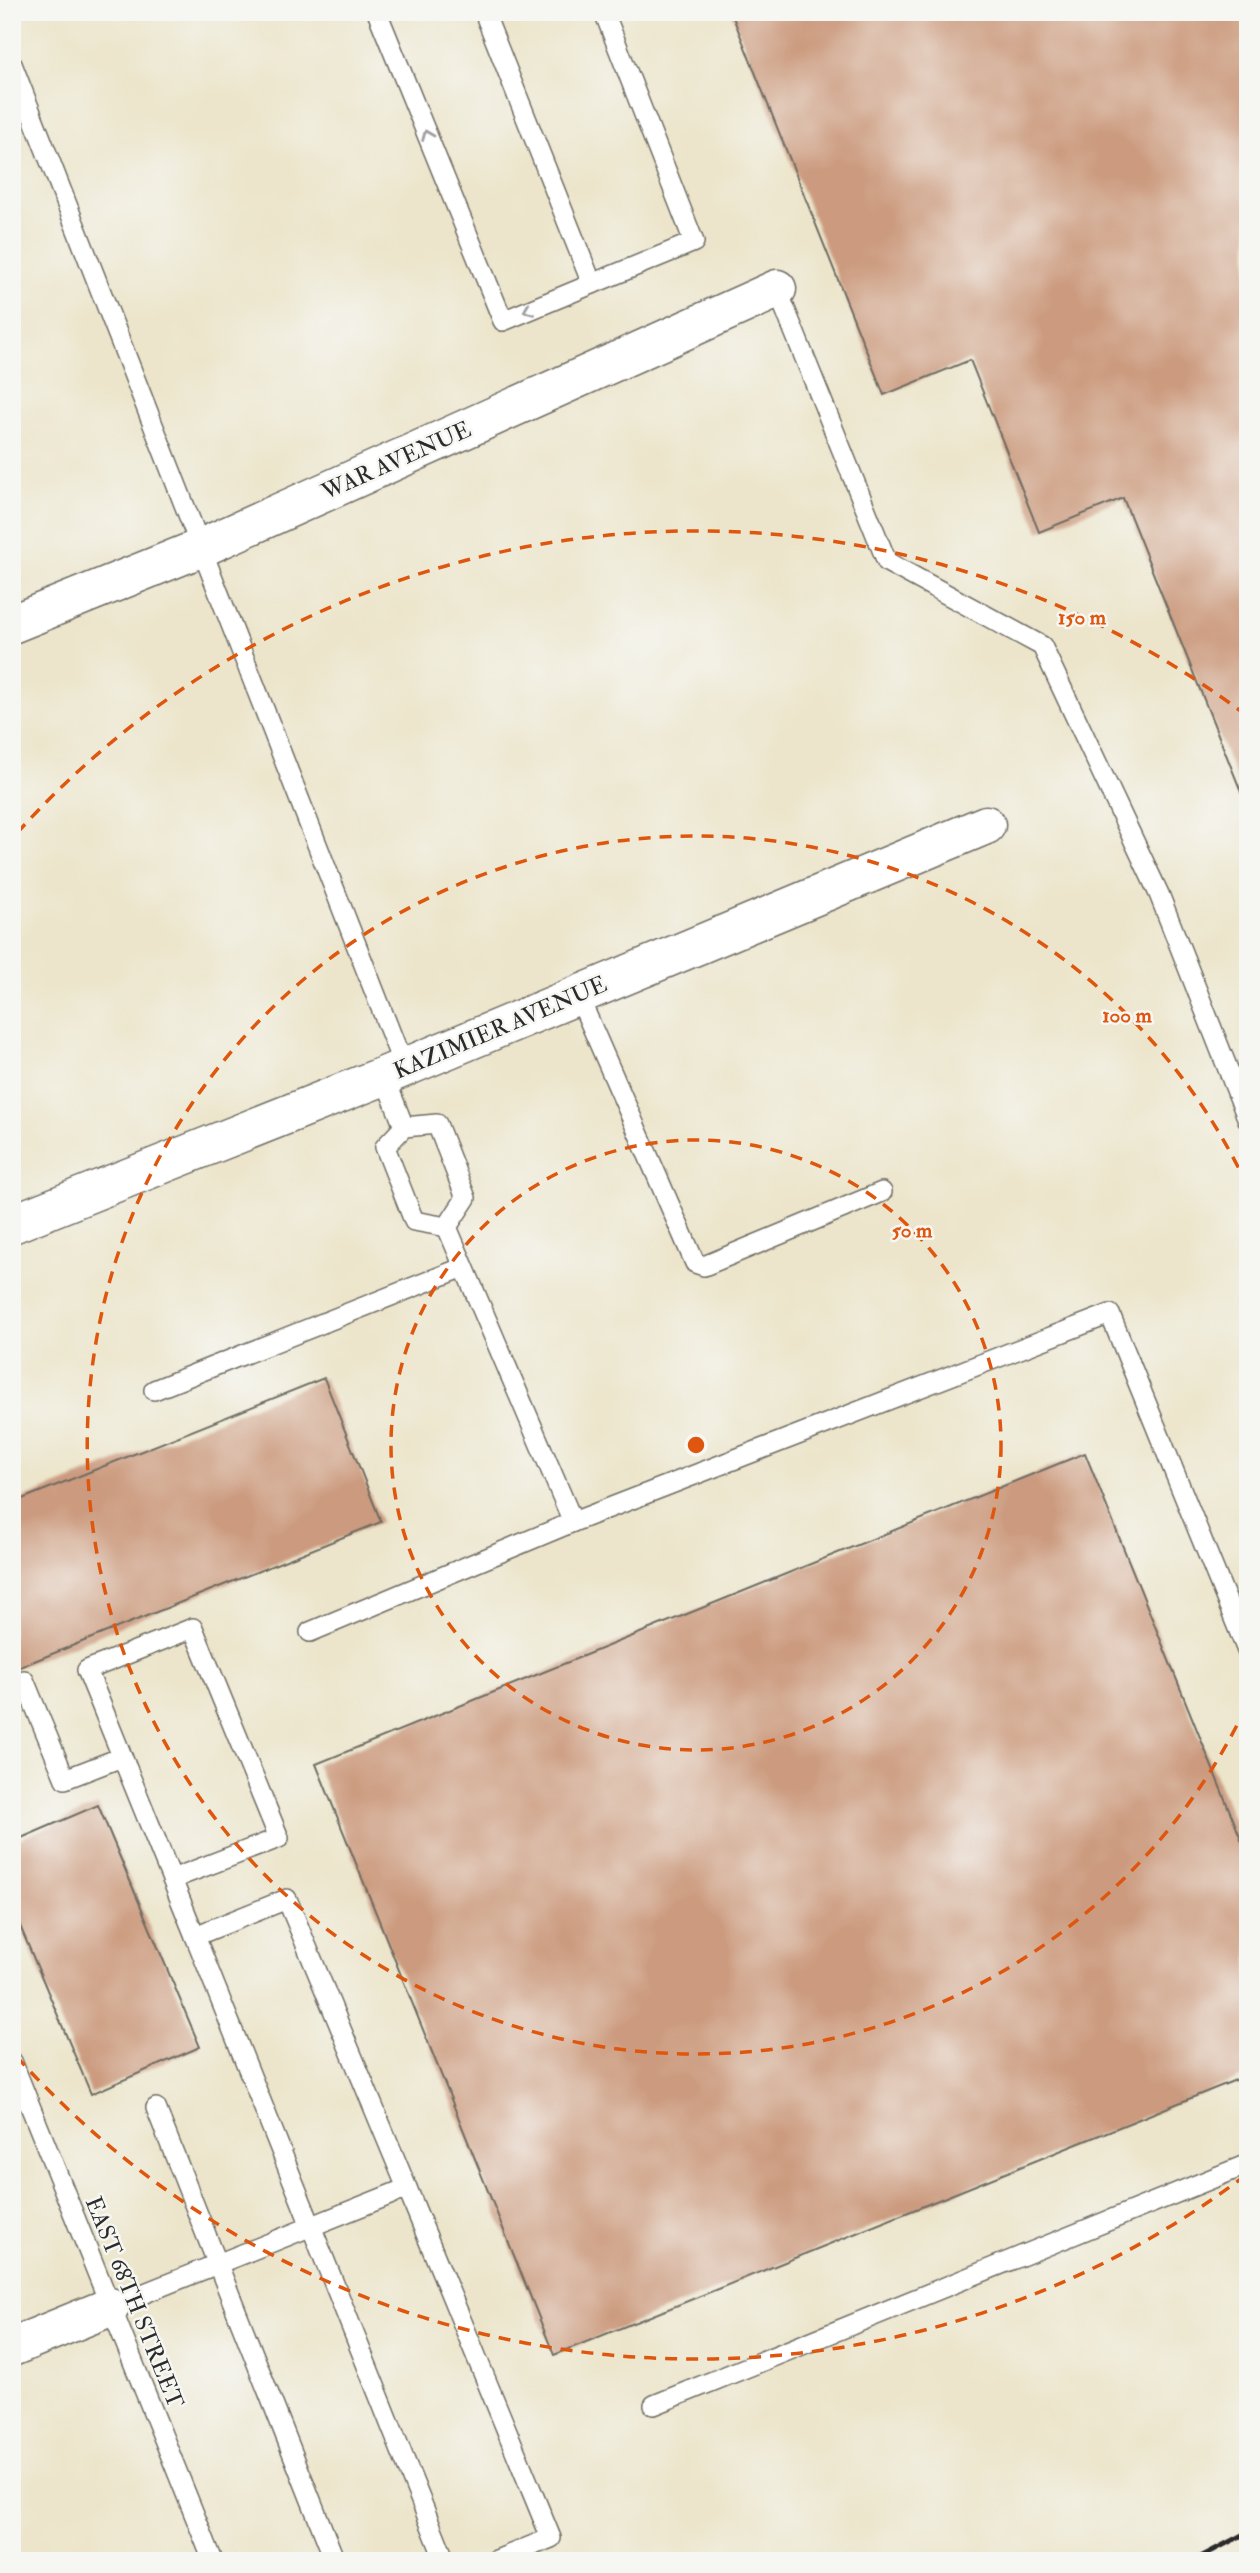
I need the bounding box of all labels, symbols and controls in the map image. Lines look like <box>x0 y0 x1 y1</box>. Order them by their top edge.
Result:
one-way arrow <box>421 130 435 143</box>
one-way arrow <box>523 302 535 316</box>
street label: WAR AVENUE <box>316 415 475 507</box>
text: 150 m <box>1058 604 1107 631</box>
street label: KAZIMIER AVENUE <box>389 969 611 1086</box>
text: 100 m <box>1102 1002 1153 1029</box>
text: 50 m <box>892 1217 933 1244</box>
centre of rings <box>684 1433 708 1457</box>
street label: EAST 68TH STREET <box>79 2192 190 2412</box>

